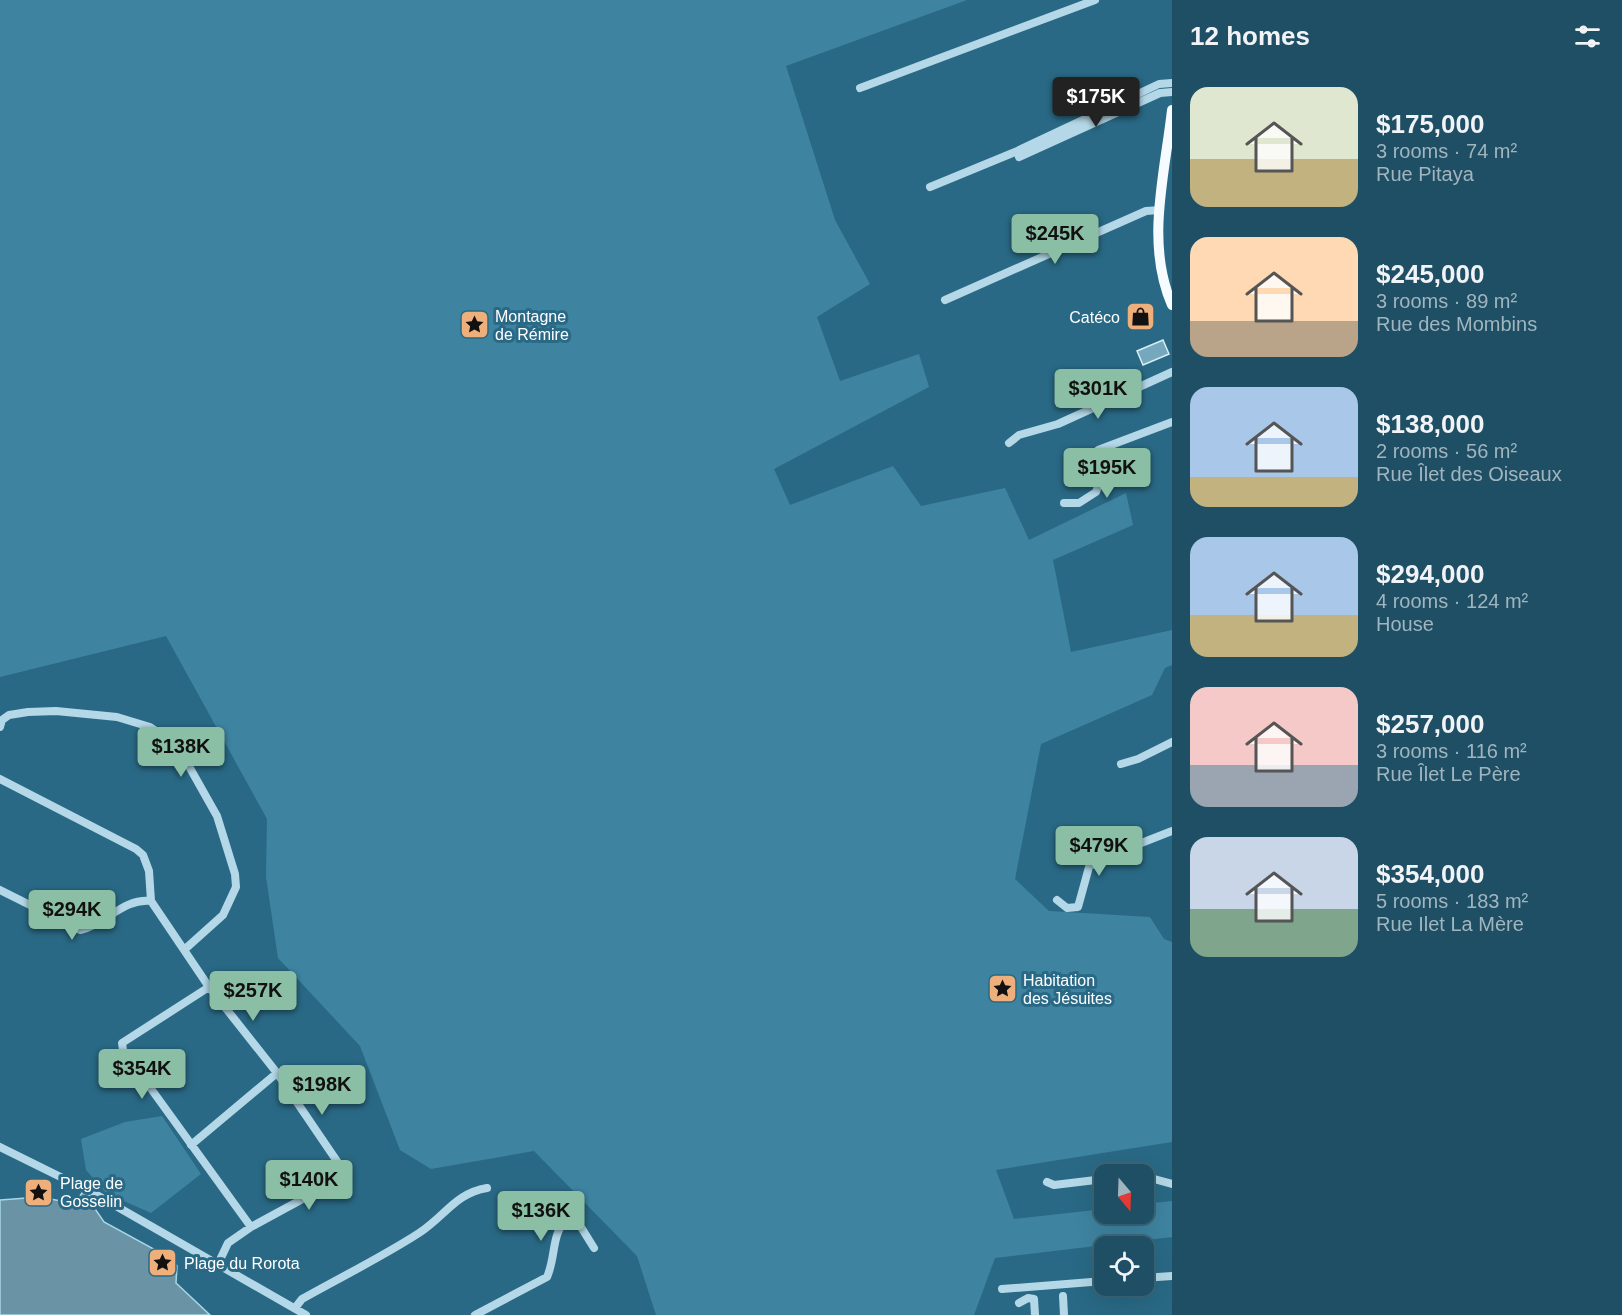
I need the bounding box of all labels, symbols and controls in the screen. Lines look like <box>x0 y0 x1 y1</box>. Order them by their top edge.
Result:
icon: filters <box>1571 20 1604 53</box>
text: 12 homes <box>1190 21 1310 51</box>
pin: $175K <box>1054 77 1138 128</box>
text: $175K <box>1067 85 1125 107</box>
text: $175,000 <box>1376 109 1484 139</box>
icon: home <box>1238 111 1310 183</box>
text: 3 rooms · 74 m² <box>1376 140 1517 162</box>
text: Rue Pitaya <box>1376 163 1474 185</box>
pin: $245K <box>1013 214 1097 265</box>
text: $245K <box>1026 222 1084 244</box>
text: $245,000 <box>1376 259 1484 289</box>
icon: home <box>1238 261 1310 333</box>
text: 3 rooms · 89 m² <box>1376 290 1517 312</box>
shop icon: Catéco <box>1125 301 1157 333</box>
place label: Montagne de Rémire <box>495 308 569 343</box>
place icon: Montagne de Rémire <box>458 309 490 341</box>
place label: Catéco <box>1069 309 1120 326</box>
text: Rue des Mombins <box>1376 313 1537 335</box>
pin: $301K <box>1056 369 1140 420</box>
text: $301K <box>1069 377 1127 399</box>
text: $138,000 <box>1376 409 1484 439</box>
icon: home <box>1238 411 1310 483</box>
text: 2 rooms · 56 m² <box>1376 440 1517 462</box>
pin: $195K <box>1065 448 1149 499</box>
text: $195K <box>1078 456 1136 478</box>
text: Rue Îlet des Oiseaux <box>1376 463 1562 485</box>
text: $294,000 <box>1376 559 1484 589</box>
icon: home <box>1238 561 1310 633</box>
text: 4 rooms · 124 m² <box>1376 590 1528 612</box>
text: House <box>1376 613 1434 635</box>
text: $257,000 <box>1376 709 1484 739</box>
icon: home <box>1238 711 1310 783</box>
pin: $138K <box>139 727 223 778</box>
text: $138K <box>152 735 210 757</box>
text: 3 rooms · 116 m² <box>1376 740 1527 762</box>
text: Rue Îlet Le Père <box>1376 763 1521 785</box>
pin: $479K <box>1057 826 1141 877</box>
text: $479K <box>1070 834 1128 856</box>
text: $354,000 <box>1376 859 1484 889</box>
icon: home <box>1238 861 1310 933</box>
pin: $294K <box>30 890 114 941</box>
text: 5 rooms · 183 m² <box>1376 890 1528 912</box>
text: $294K <box>43 898 101 920</box>
text: Rue Ilet La Mère <box>1376 913 1524 935</box>
pin: $257K <box>211 971 295 1022</box>
place label: Habitation des Jésuites <box>1023 972 1112 1007</box>
place icon: Habitation des Jésuites <box>986 973 1018 1005</box>
text: $257K <box>224 979 282 1001</box>
pin: $354K <box>100 1049 184 1100</box>
text: $354K <box>113 1057 171 1079</box>
pin: $198K <box>280 1065 364 1116</box>
text: $198K <box>293 1073 351 1095</box>
pin: $140K <box>267 1160 351 1211</box>
north arrow <box>1094 1164 1154 1224</box>
map controls <box>1094 1164 1154 1296</box>
text: $140K <box>280 1168 338 1190</box>
place label: Plage de Gosselin <box>60 1175 123 1210</box>
place icon: Plage de Gosselin <box>23 1176 55 1208</box>
pin: $136K <box>499 1191 583 1242</box>
text: $136K <box>512 1199 570 1221</box>
button: locate <box>1094 1236 1154 1296</box>
place icon: Plage du Rorota <box>147 1247 179 1279</box>
place label: Plage du Rorota <box>184 1255 300 1272</box>

